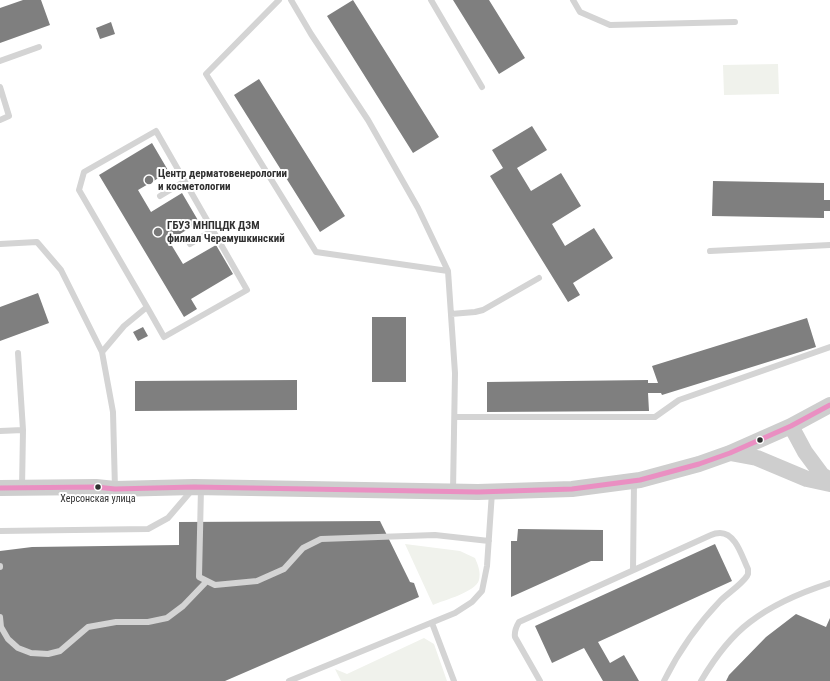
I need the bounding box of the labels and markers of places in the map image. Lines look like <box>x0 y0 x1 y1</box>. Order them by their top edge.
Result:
place label: Центр дерматовенерологии и косметологии <box>158 167 287 193</box>
marker: Центр дерматовенерологии и косметологии <box>143 174 155 186</box>
place label: ГБУЗ МНПЦДК ДЗМ филиал Черемушкинский <box>167 219 285 245</box>
marker: ГБУЗ МНПЦДК ДЗМ филиал Черемушкинский <box>152 226 164 238</box>
unlabelled marker <box>755 435 765 445</box>
marker: Херсонская улица <box>93 482 103 492</box>
place label: Херсонская улица <box>60 493 136 505</box>

